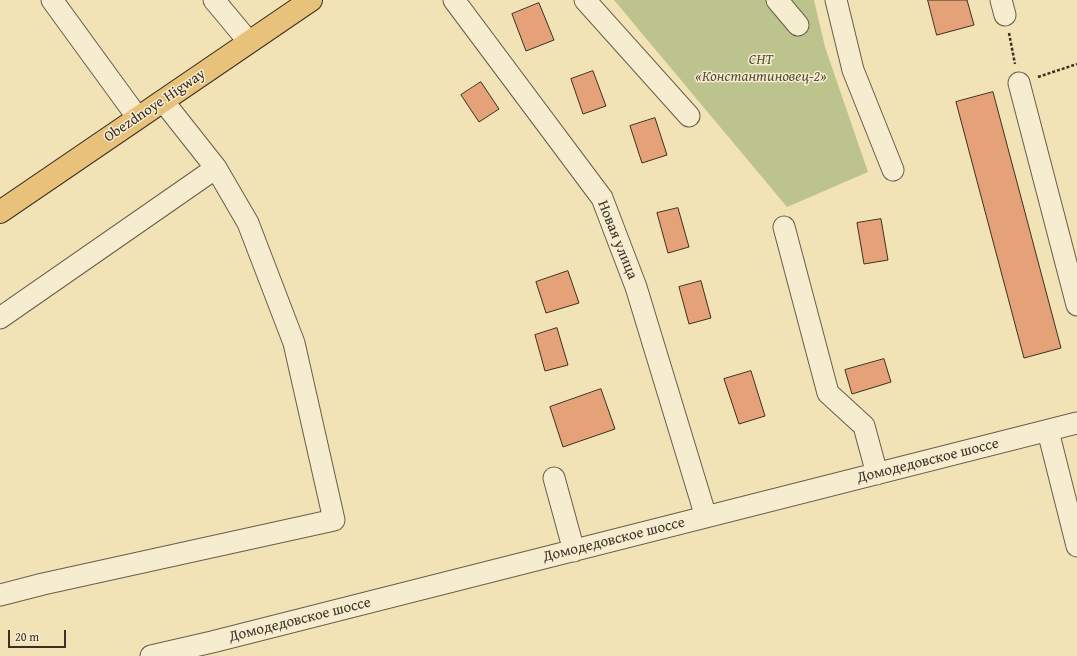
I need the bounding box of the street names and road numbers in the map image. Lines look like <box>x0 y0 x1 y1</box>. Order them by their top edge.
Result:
street label: Obezdnoye Higway <box>101 65 209 147</box>
street label: Новая улица <box>593 198 641 282</box>
street label: Домодедовское шоссе <box>855 435 1001 487</box>
street label: Домодедовское шоссе <box>541 514 687 566</box>
street label: Домодедовское шоссе <box>227 594 373 646</box>

